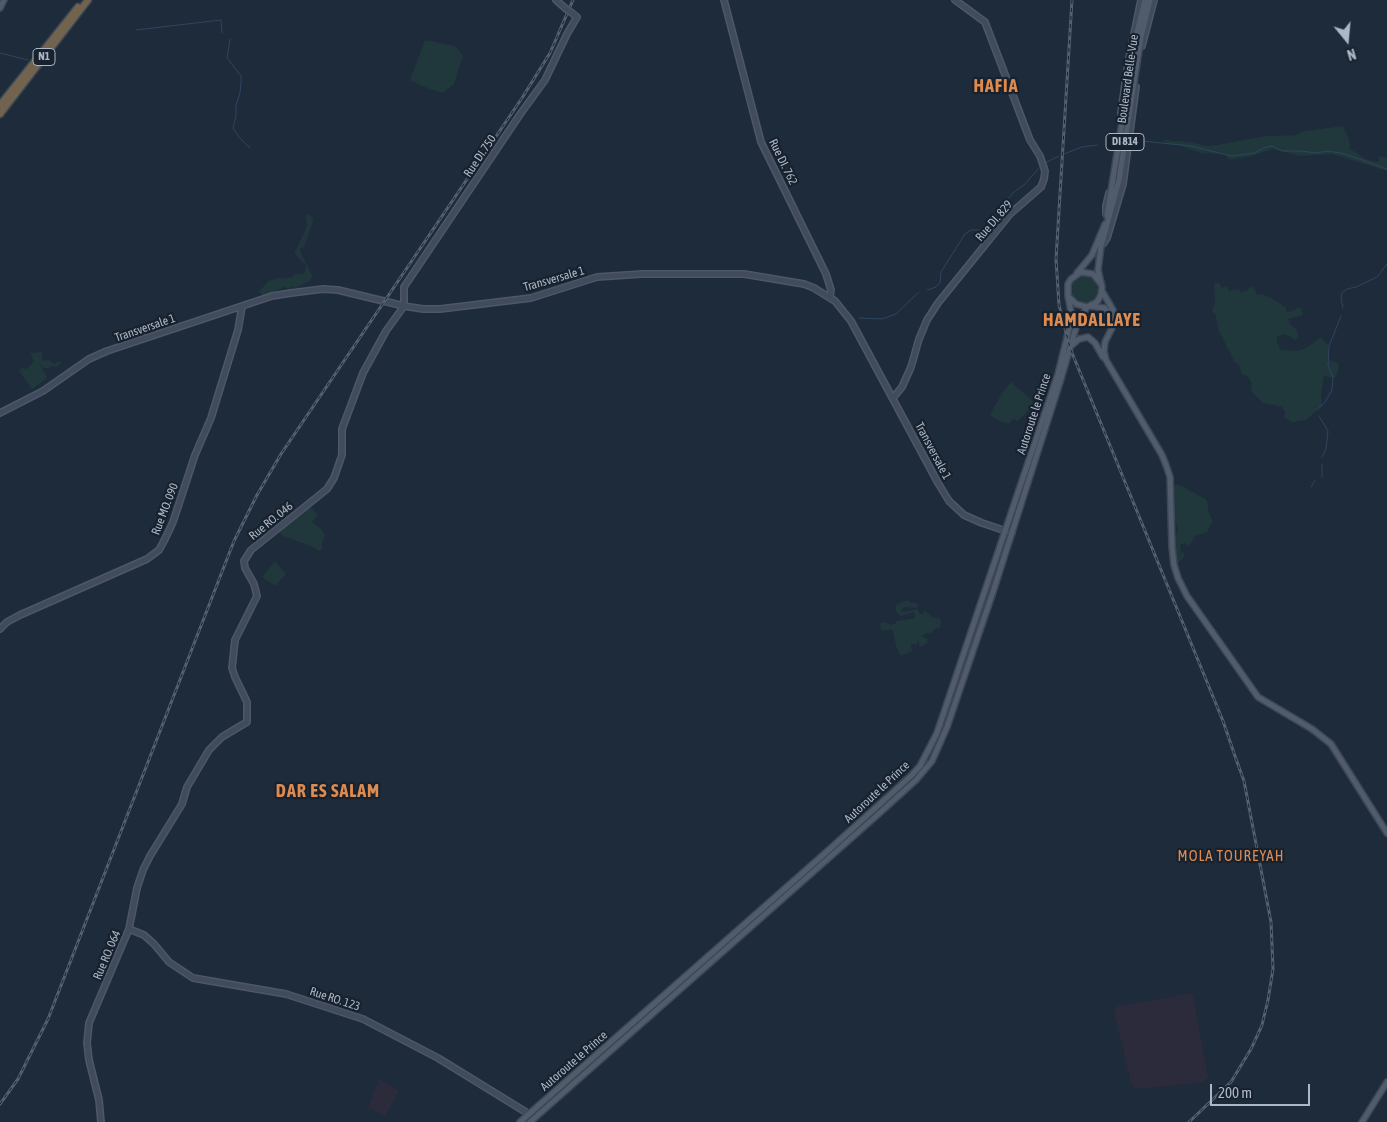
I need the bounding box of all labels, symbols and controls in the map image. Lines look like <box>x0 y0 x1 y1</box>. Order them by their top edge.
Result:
north arrow <box>1322 15 1372 65</box>
street label: Boulevard Belle-Vue <box>1115 34 1141 124</box>
text: N <box>1345 45 1358 63</box>
road number: N1 <box>33 48 55 66</box>
district label: HAFIA <box>973 75 1019 97</box>
street label: Rue DI.750 <box>461 132 499 180</box>
road number: DI 814 <box>1106 134 1144 150</box>
street label: Rue DI. 762 <box>766 137 800 187</box>
street label: Rue DI. 829 <box>972 198 1016 244</box>
street label: Transversale 1 <box>522 263 586 295</box>
district label: HAMDALLAYE <box>1042 309 1142 331</box>
street label: Transversale 1 <box>113 311 177 345</box>
street label: Autoroute le Prince <box>1014 372 1054 456</box>
street label: Transversale 1 <box>912 420 954 482</box>
street label: Rue MO. 090 <box>149 481 181 537</box>
street label: Rue RO. 046 <box>246 499 296 543</box>
street label: Autoroute le Prince <box>841 758 913 826</box>
district label: DAR ES SALAM <box>274 780 382 802</box>
district label: MOLA TOUREYAH <box>1176 847 1286 865</box>
street label: Rue RO. 064 <box>90 928 124 982</box>
street label: Rue RO. 123 <box>308 984 362 1014</box>
street label: Autoroute le Prince <box>538 1028 610 1094</box>
scale bar <box>1212 1074 1312 1106</box>
text: 200 m <box>1218 1084 1252 1101</box>

